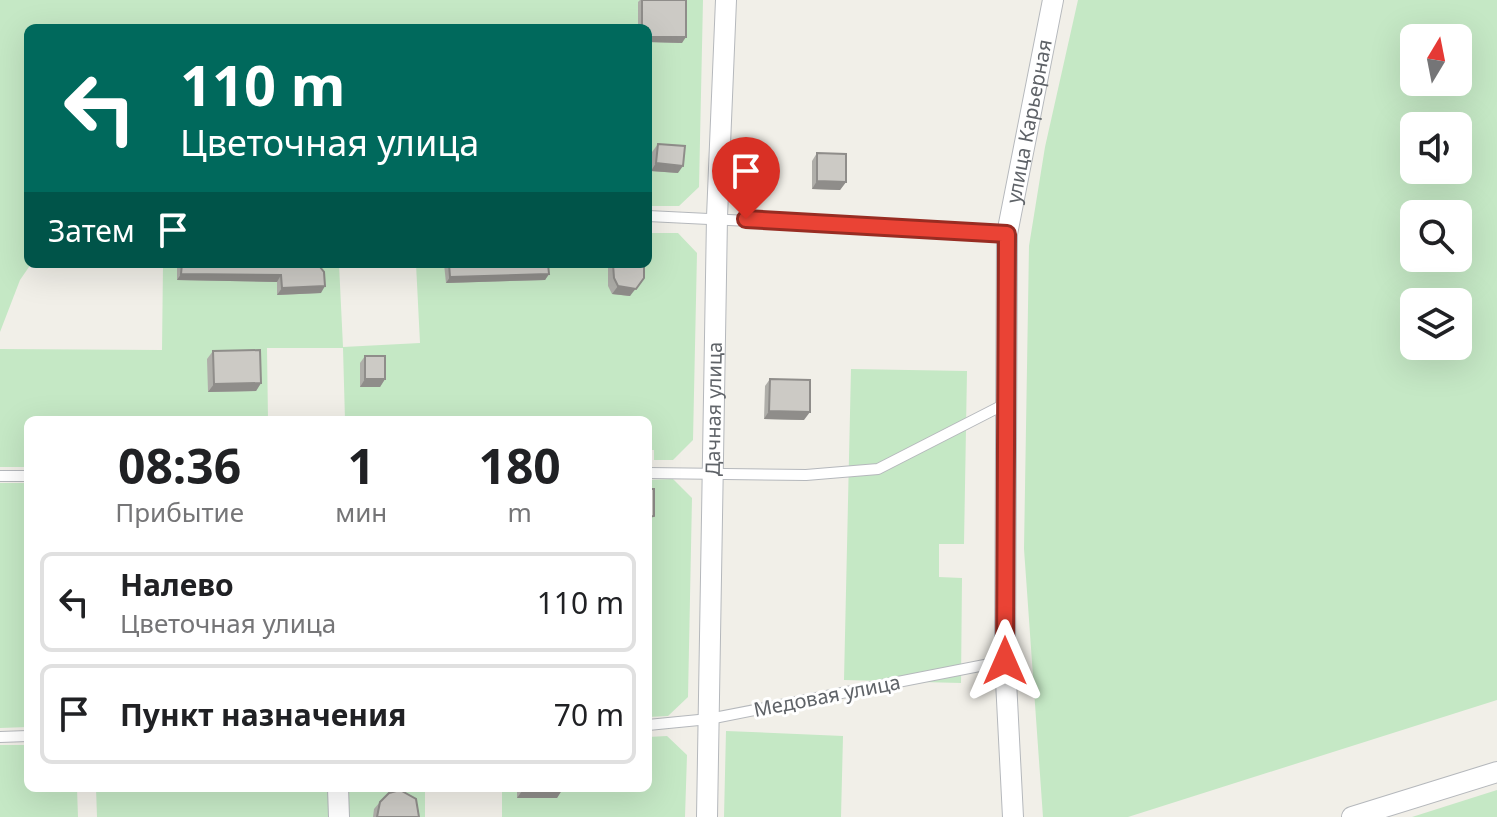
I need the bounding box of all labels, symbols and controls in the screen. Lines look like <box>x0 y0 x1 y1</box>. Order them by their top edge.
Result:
north arrow <box>1400 24 1472 96</box>
map controls <box>1400 24 1472 360</box>
street label: улица Карьерная <box>999 37 1058 206</box>
text: 110 m <box>180 46 345 122</box>
icon: left <box>48 56 152 160</box>
button: sound <box>1400 112 1472 184</box>
text: Цветочная улица <box>180 118 479 167</box>
pin <box>712 137 780 219</box>
icon: arrive <box>724 149 768 193</box>
button: search <box>1400 200 1472 272</box>
icon: arrive <box>151 208 195 252</box>
text: Затем <box>48 210 135 251</box>
button: layers <box>1400 288 1472 360</box>
street label: Дачная улица <box>699 342 728 476</box>
text: 08:36 <box>118 433 241 498</box>
text: 1 <box>347 433 375 498</box>
text: 180 <box>478 433 561 498</box>
text: Прибытие <box>115 494 244 530</box>
text: мин <box>335 494 387 530</box>
text: m <box>507 494 532 530</box>
text: Налево <box>120 564 234 605</box>
icon: left <box>52 580 96 624</box>
text: 110 m <box>537 582 624 623</box>
text: Цветочная улица <box>120 605 336 641</box>
position arrow <box>963 619 1047 703</box>
street label: Медовая улица <box>751 668 903 723</box>
icon: arrive <box>52 692 96 736</box>
text: Пункт назначения <box>120 694 406 735</box>
text: 70 m <box>554 694 624 735</box>

